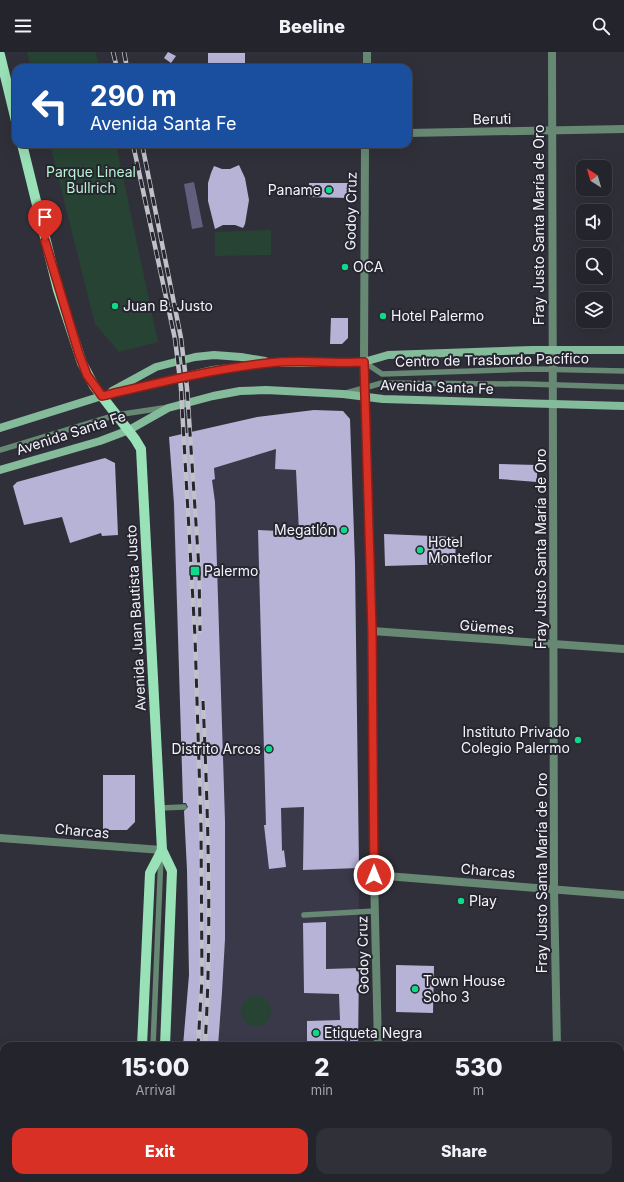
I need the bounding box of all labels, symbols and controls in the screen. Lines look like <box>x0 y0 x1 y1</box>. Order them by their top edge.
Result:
icon: menu <box>12 15 34 37</box>
icon: search <box>590 15 612 37</box>
text: Beeline <box>279 16 345 37</box>
text: 290 m <box>90 79 177 113</box>
icon: left <box>24 80 76 132</box>
street label: Beruti <box>472 110 512 127</box>
text: Avenida Santa Fe <box>90 113 237 134</box>
street label: Fray Justo Santa María de Oro <box>530 125 547 325</box>
north arrow <box>576 160 612 196</box>
map controls <box>576 160 612 328</box>
park label: Parque Lineal Bullrich <box>46 163 136 196</box>
street label: Godoy Cruz <box>341 171 360 251</box>
place label: Paname <box>268 181 321 198</box>
marker: Paname <box>324 185 334 195</box>
pin <box>28 200 62 241</box>
button: sound <box>576 204 612 240</box>
icon: arrive <box>34 206 56 228</box>
button: search <box>576 248 612 284</box>
place label: OCA <box>353 258 384 275</box>
marker: OCA <box>340 262 350 272</box>
button: layers <box>576 292 612 328</box>
place label: Juan B. Justo <box>123 297 213 314</box>
marker: Juan B. Justo <box>110 301 120 311</box>
place label: Hotel Palermo <box>391 307 484 324</box>
marker: Hotel Palermo <box>378 311 388 321</box>
street label: Centro de Trasbordo Pacífico <box>395 349 589 370</box>
street label: Avenida Santa Fe <box>380 376 494 397</box>
street label: Avenida Santa Fe <box>14 407 128 458</box>
street label: Fray Justo Santa María de Oro <box>532 449 549 649</box>
place label: Megatlón <box>274 521 336 538</box>
street label: Avenida Juan Bautista Justo <box>122 524 149 712</box>
marker: Megatlón <box>339 525 349 535</box>
place label: Hotel Monteflor <box>428 533 492 566</box>
marker: Hotel Monteflor <box>415 545 425 555</box>
place label: Palermo <box>204 562 259 579</box>
marker: Palermo <box>189 565 201 577</box>
street label: Güemes <box>459 616 515 637</box>
place label: Instituto Privado Colegio Palermo <box>461 723 570 756</box>
marker: Instituto Privado Colegio Palermo <box>573 735 583 745</box>
place label: Distrito Arcos <box>171 740 261 757</box>
marker: Distrito Arcos <box>264 744 274 754</box>
street label: Fray Justo Santa María de Oro <box>533 773 550 973</box>
street label: Charcas <box>54 820 110 841</box>
position arrow <box>353 854 395 896</box>
street label: Charcas <box>460 860 516 881</box>
place label: Play <box>469 892 497 909</box>
marker: Play <box>456 896 466 906</box>
street label: Godoy Cruz <box>353 915 372 995</box>
place label: Town House Soho 3 <box>423 972 505 1005</box>
marker: Town House Soho 3 <box>410 984 420 994</box>
place label: Etiqueta Negra <box>324 1024 422 1041</box>
marker: Etiqueta Negra <box>311 1028 321 1038</box>
text: 15:00 <box>121 1053 189 1082</box>
text: 2 <box>314 1053 330 1082</box>
text: 530 <box>455 1053 503 1082</box>
text: Arrival <box>135 1082 175 1098</box>
text: min <box>311 1082 333 1098</box>
text: m <box>473 1082 484 1098</box>
button: Exit <box>12 1128 308 1174</box>
button: Share <box>316 1128 612 1174</box>

